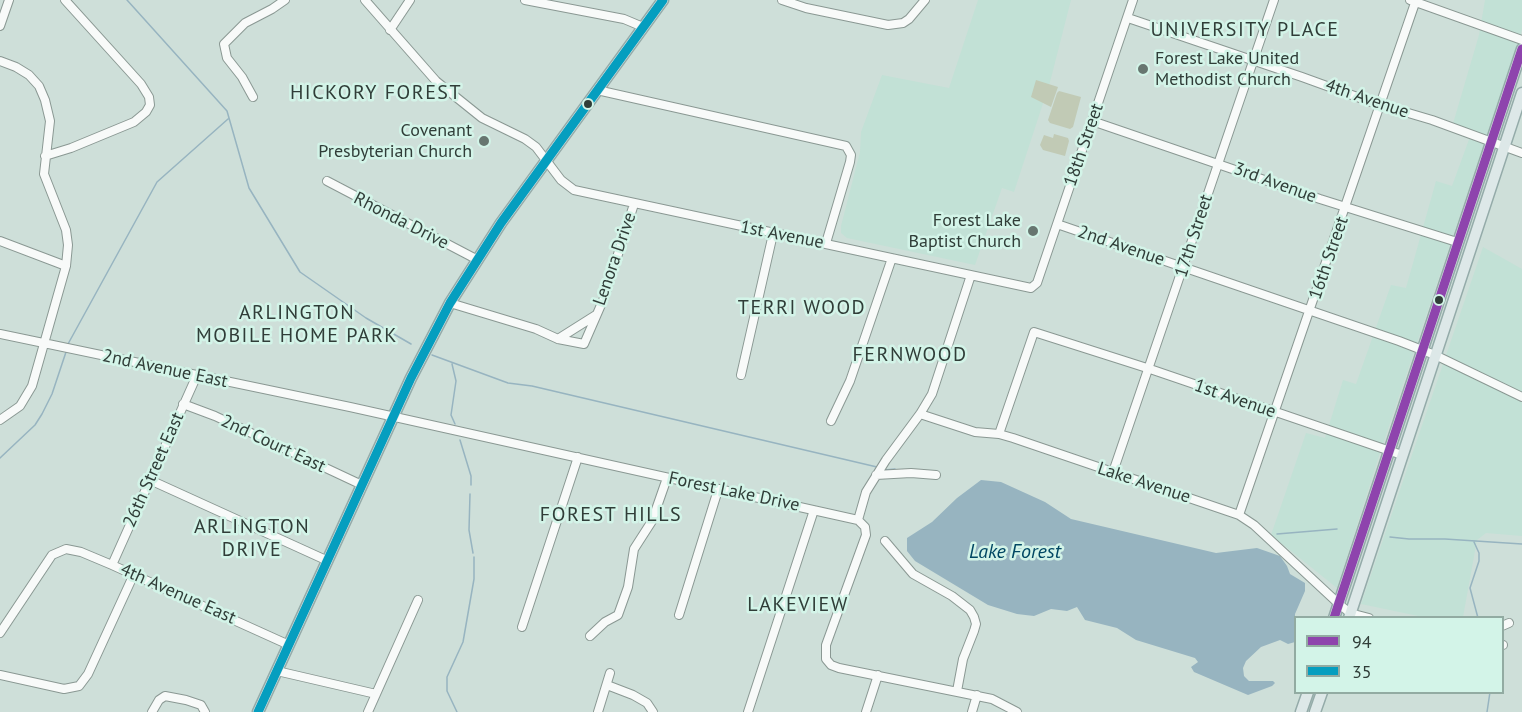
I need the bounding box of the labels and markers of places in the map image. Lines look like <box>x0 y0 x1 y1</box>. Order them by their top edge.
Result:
place label: Forest Lake United Methodist Church <box>1155 48 1299 90</box>
marker: Forest Lake United Methodist Church <box>1136 62 1150 76</box>
unlabelled marker <box>582 98 594 110</box>
place label: Covenant Presbyterian Church <box>318 120 472 162</box>
marker: Covenant Presbyterian Church <box>477 134 491 148</box>
place label: Forest Lake Baptist Church <box>909 210 1021 252</box>
marker: Forest Lake Baptist Church <box>1026 224 1040 238</box>
unlabelled marker <box>1433 294 1445 306</box>

